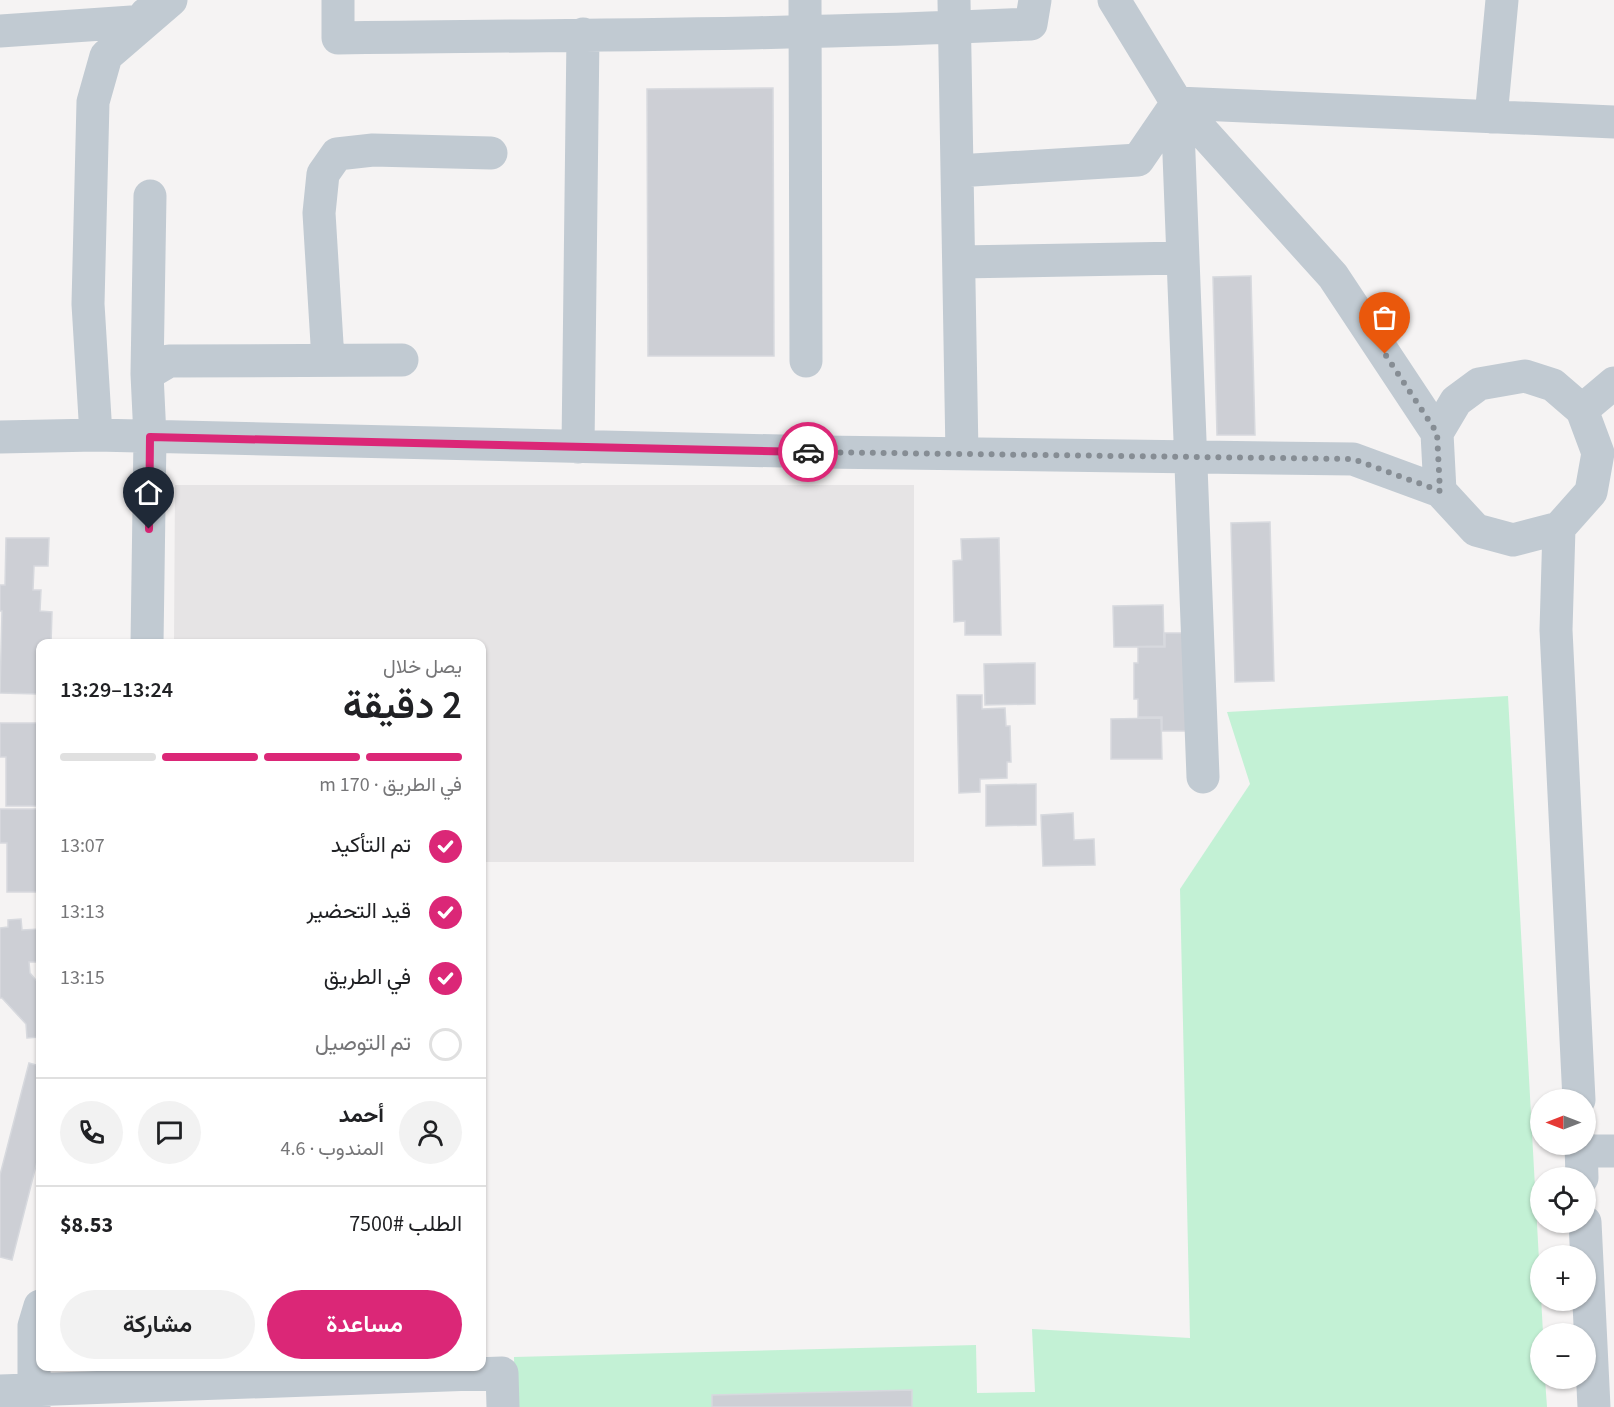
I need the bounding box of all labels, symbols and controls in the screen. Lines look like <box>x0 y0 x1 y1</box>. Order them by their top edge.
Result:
pin <box>1359 292 1410 354</box>
icon: bag <box>1368 301 1401 334</box>
courier <box>778 422 838 482</box>
icon: car <box>792 436 825 469</box>
pin <box>123 467 174 529</box>
icon: home <box>132 476 165 509</box>
text: يصل خلال <box>383 653 462 681</box>
text: 13:24–13:29 <box>60 674 173 706</box>
text: 2 دقيقة <box>343 678 462 734</box>
text: في الطريق · 170 m <box>319 771 462 799</box>
text: تم التأكيد <box>331 829 411 861</box>
icon: check <box>429 830 462 863</box>
text: 13:07 <box>60 832 105 860</box>
text: قيد التحضير <box>306 895 411 927</box>
icon: check <box>429 896 462 929</box>
text: 13:13 <box>60 898 105 926</box>
text: في الطريق <box>324 961 411 993</box>
icon: check <box>429 962 462 995</box>
text: 13:15 <box>60 964 105 992</box>
text: تم التوصيل <box>315 1027 411 1059</box>
north arrow <box>1530 1089 1596 1155</box>
map controls <box>1530 1089 1596 1389</box>
text: أحمد <box>339 1099 384 1131</box>
button: phone <box>60 1101 123 1164</box>
button: chat <box>138 1101 201 1164</box>
button: person <box>399 1101 462 1164</box>
text: المندوب · 4.6 <box>281 1135 384 1163</box>
button: locate <box>1530 1167 1596 1233</box>
text: الطلب #7500 <box>349 1208 462 1240</box>
text: $8.53 <box>60 1209 113 1241</box>
button: + <box>1530 1245 1596 1311</box>
button: مشاركة <box>60 1290 255 1359</box>
button: مساعدة <box>267 1290 462 1359</box>
button: − <box>1530 1323 1596 1389</box>

